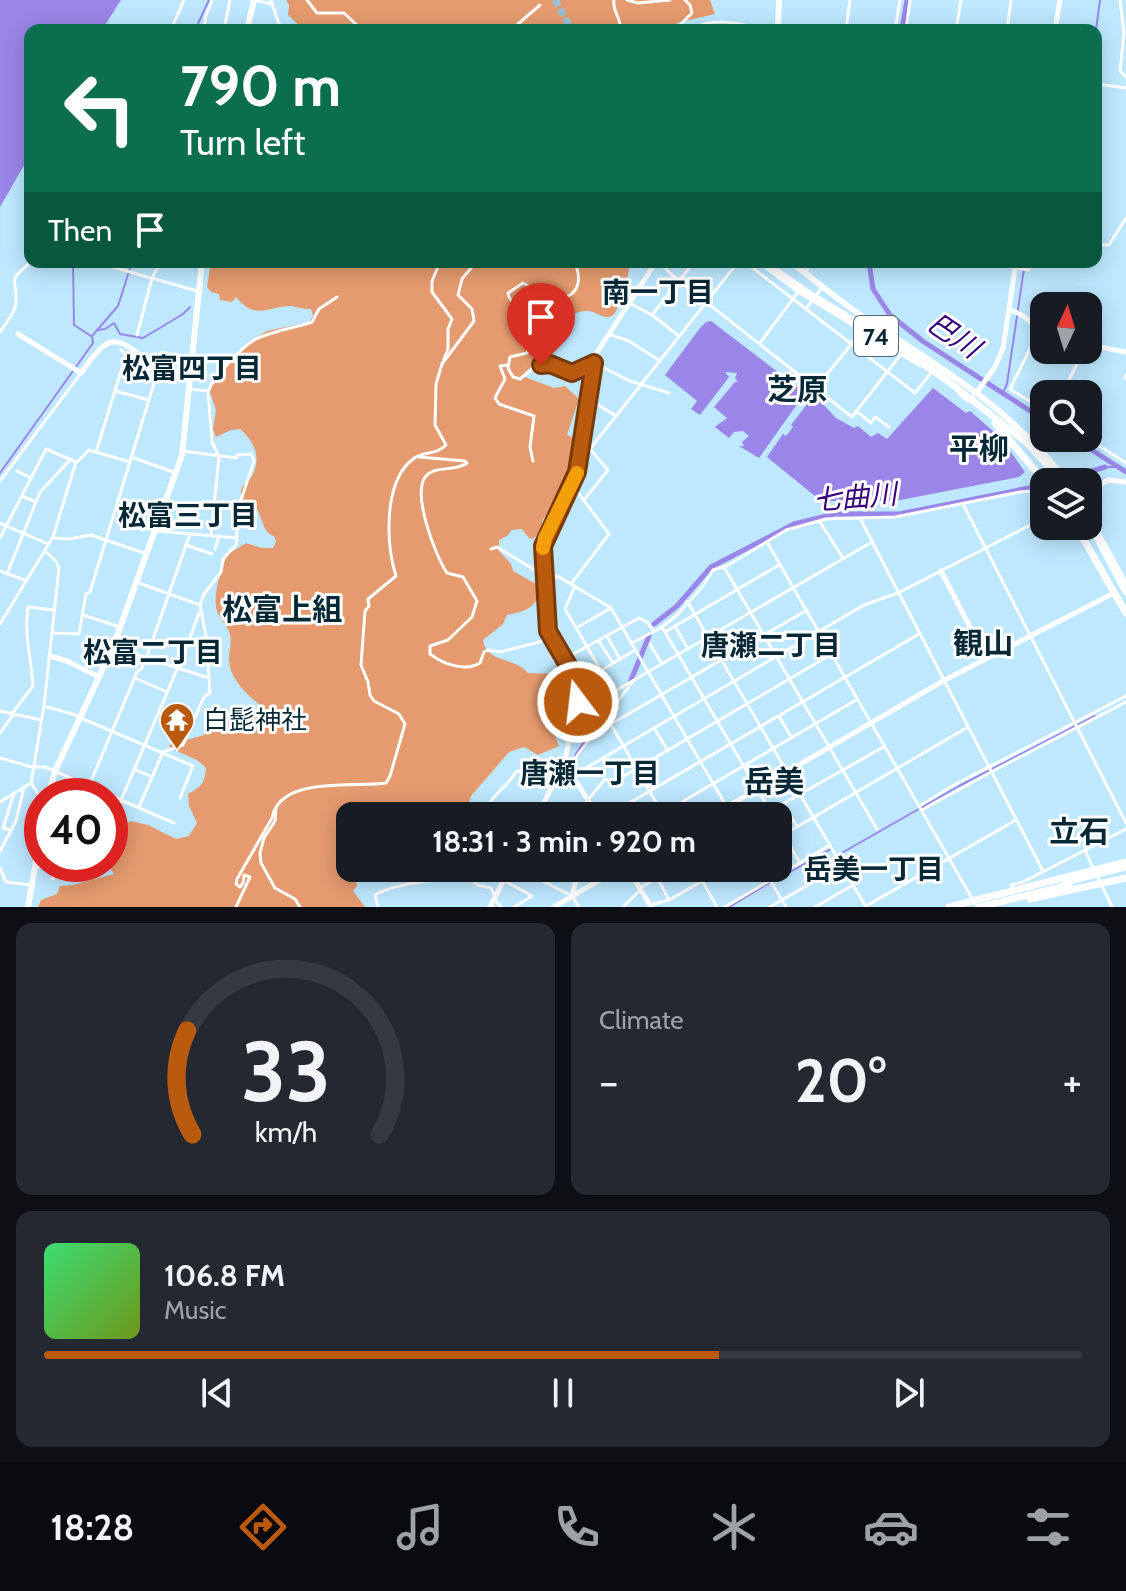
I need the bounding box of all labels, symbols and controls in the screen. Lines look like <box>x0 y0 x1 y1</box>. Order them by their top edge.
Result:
text: 790 m <box>180 52 341 120</box>
icon: left <box>48 56 152 160</box>
text: Turn left <box>180 120 305 164</box>
icon: arrive <box>128 208 172 252</box>
text: Then <box>48 212 112 249</box>
district label: 南一丁目 <box>602 275 714 309</box>
pin <box>507 283 575 365</box>
north arrow <box>1030 292 1102 364</box>
map controls <box>1030 292 1102 540</box>
icon: arrive <box>519 295 563 339</box>
water label: 巴川 <box>921 305 989 366</box>
road number: 74 <box>854 316 898 356</box>
district label: 松富四丁目 <box>122 351 262 385</box>
district label: 芝原 <box>767 371 827 408</box>
button: search <box>1030 380 1102 452</box>
district label: 平柳 <box>949 430 1009 467</box>
button: layers <box>1030 468 1102 540</box>
water label: 七曲川 <box>812 476 901 518</box>
district label: 松富三丁目 <box>118 498 258 532</box>
district label: 松富上組 <box>222 591 342 628</box>
district label: 観山 <box>953 625 1013 662</box>
district label: 唐瀬二丁目 <box>701 628 841 662</box>
district label: 松富二丁目 <box>83 635 223 669</box>
position arrow <box>536 660 620 744</box>
temple icon: 白髭神社 <box>158 701 196 751</box>
place label: 白髭神社 <box>203 704 307 736</box>
district label: 唐瀬一丁目 <box>520 756 660 790</box>
district label: 岳美 <box>744 763 804 800</box>
speed limit sign: 40 <box>24 778 128 882</box>
district label: 立石 <box>1049 813 1109 850</box>
text: 18:31 · 3 min · 920 m <box>432 823 696 860</box>
district label: 岳美一丁目 <box>804 852 944 886</box>
text: Climate <box>599 1004 684 1036</box>
text: 33 <box>241 1021 330 1122</box>
text: 20° <box>795 1044 886 1117</box>
text: − <box>599 1055 618 1108</box>
text: + <box>1063 1055 1082 1108</box>
text: km/h <box>254 1114 317 1149</box>
text: 106.8 FM <box>164 1257 285 1294</box>
text: Music <box>164 1294 227 1326</box>
icon: previous <box>195 1371 239 1415</box>
icon: pause <box>541 1371 585 1415</box>
icon: next <box>887 1371 931 1415</box>
icon: directions <box>235 1499 291 1555</box>
icon: music <box>392 1499 448 1555</box>
icon: phone <box>549 1499 605 1555</box>
icon: climate <box>706 1499 762 1555</box>
icon: car <box>863 1499 919 1555</box>
icon: filters <box>1020 1499 1076 1555</box>
text: 18:28 <box>50 1505 134 1549</box>

